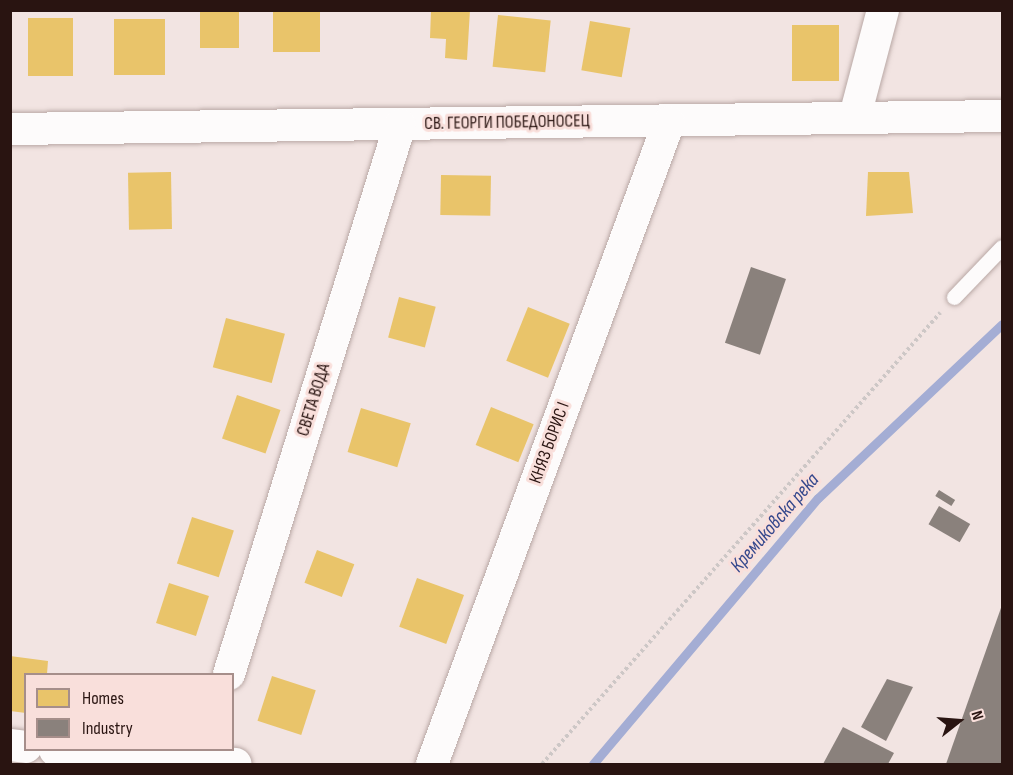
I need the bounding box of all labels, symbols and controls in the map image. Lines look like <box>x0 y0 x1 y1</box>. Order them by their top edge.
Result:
street label: СВ. ГЕОРГИ ПОБЕДОНОСЕЦ <box>424 111 590 135</box>
street label: СВЕТА ВОДА <box>293 361 335 439</box>
street label: КНЯЗ БОРИС I <box>525 399 575 487</box>
water label: Кремиковска река <box>725 469 825 577</box>
legend <box>24 673 234 751</box>
text: Homes <box>82 688 124 709</box>
north arrow <box>929 691 989 751</box>
text: N <box>966 709 987 722</box>
text: Industry <box>82 718 133 739</box>

